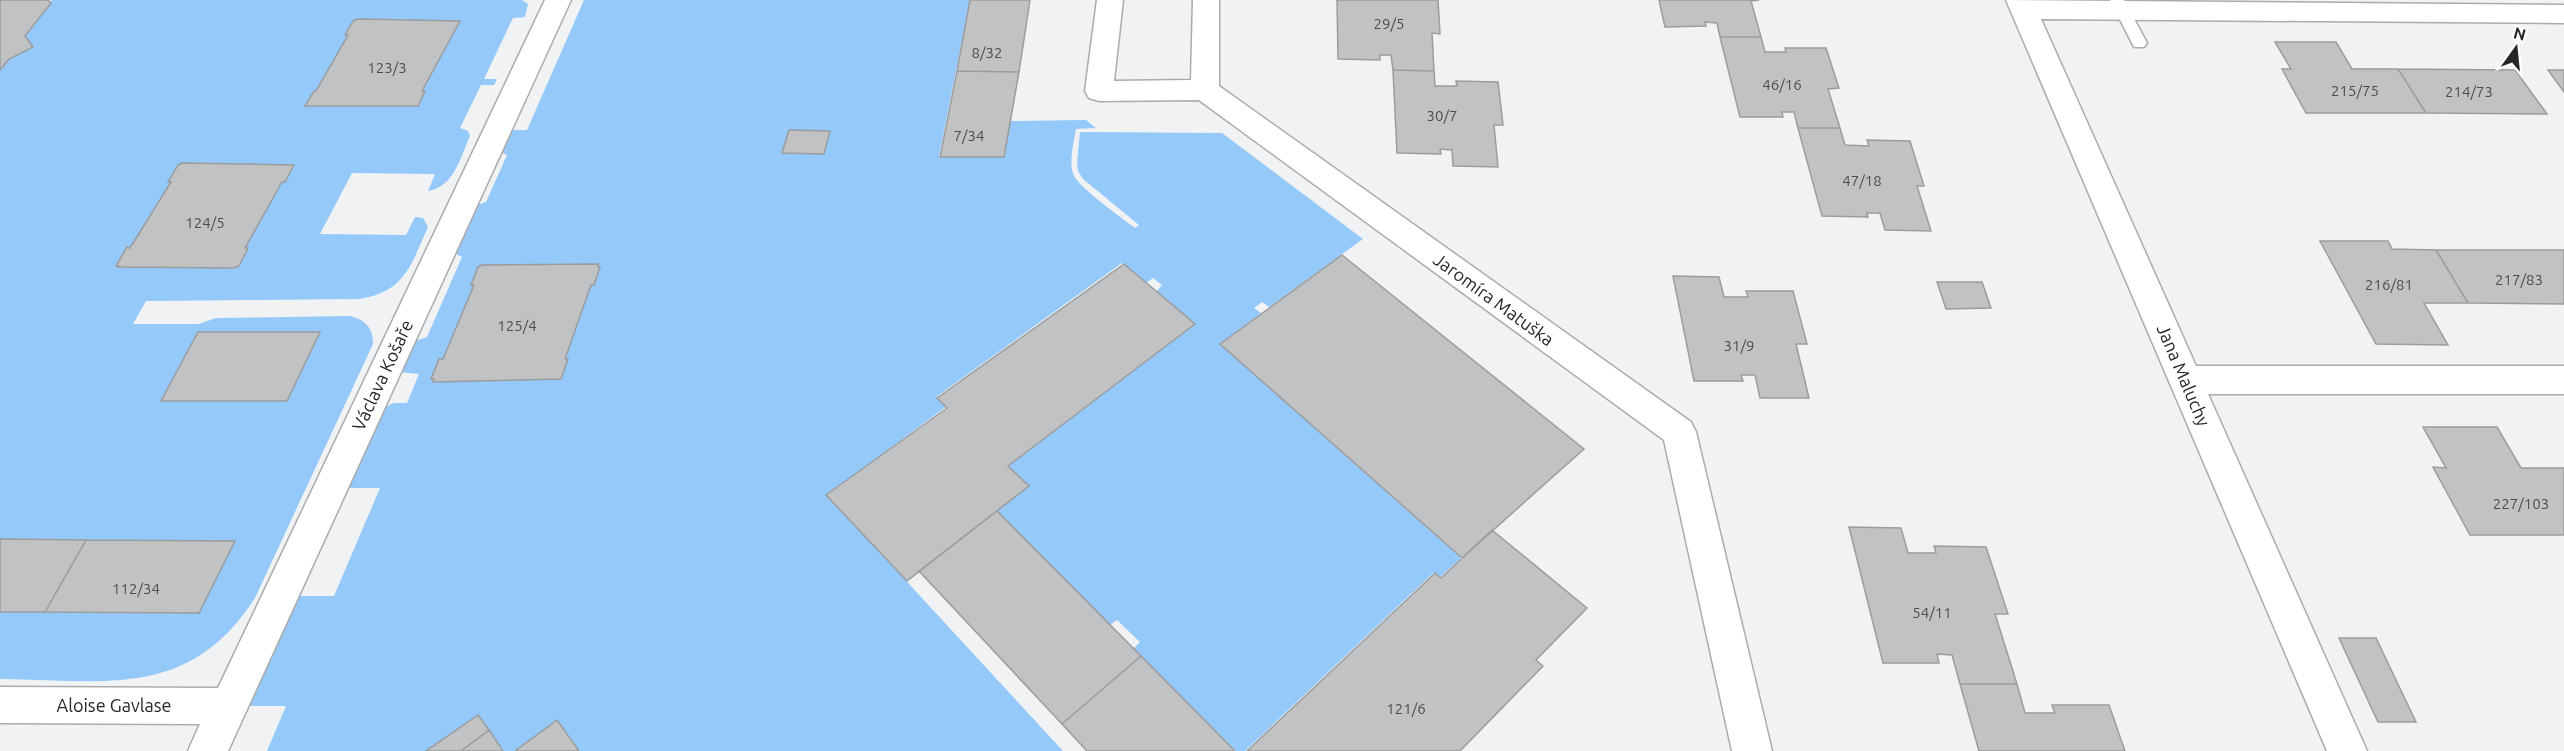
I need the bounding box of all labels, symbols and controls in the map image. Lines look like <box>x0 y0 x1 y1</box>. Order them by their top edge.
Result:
house number: 29/5 <box>1374 15 1404 32</box>
north arrow <box>2486 18 2546 78</box>
text: N <box>2512 23 2528 44</box>
house number: 8/32 <box>972 44 1002 61</box>
house number: 123/3 <box>367 59 407 76</box>
house number: 46/16 <box>1762 76 1802 93</box>
house number: 215/75 <box>2331 82 2379 99</box>
house number: 214/73 <box>2445 83 2493 100</box>
house number: 30/7 <box>1427 107 1457 124</box>
house number: 7/34 <box>954 127 984 144</box>
house number: 47/18 <box>1842 172 1882 189</box>
house number: 124/5 <box>185 214 225 231</box>
street label: Jaromíra Matuška <box>1430 249 1558 349</box>
house number: 217/83 <box>2495 271 2543 288</box>
house number: 216/81 <box>2365 276 2413 293</box>
street label: Václava Košaře <box>348 316 416 434</box>
house number: 125/4 <box>497 317 537 334</box>
street label: Jana Maluchy <box>2154 321 2215 429</box>
house number: 31/9 <box>1724 337 1754 354</box>
house number: 227/103 <box>2493 495 2549 512</box>
house number: 112/34 <box>112 580 160 597</box>
house number: 54/11 <box>1912 604 1952 621</box>
street label: Aloise Gavlase <box>57 695 171 715</box>
house number: 121/6 <box>1386 700 1426 717</box>

